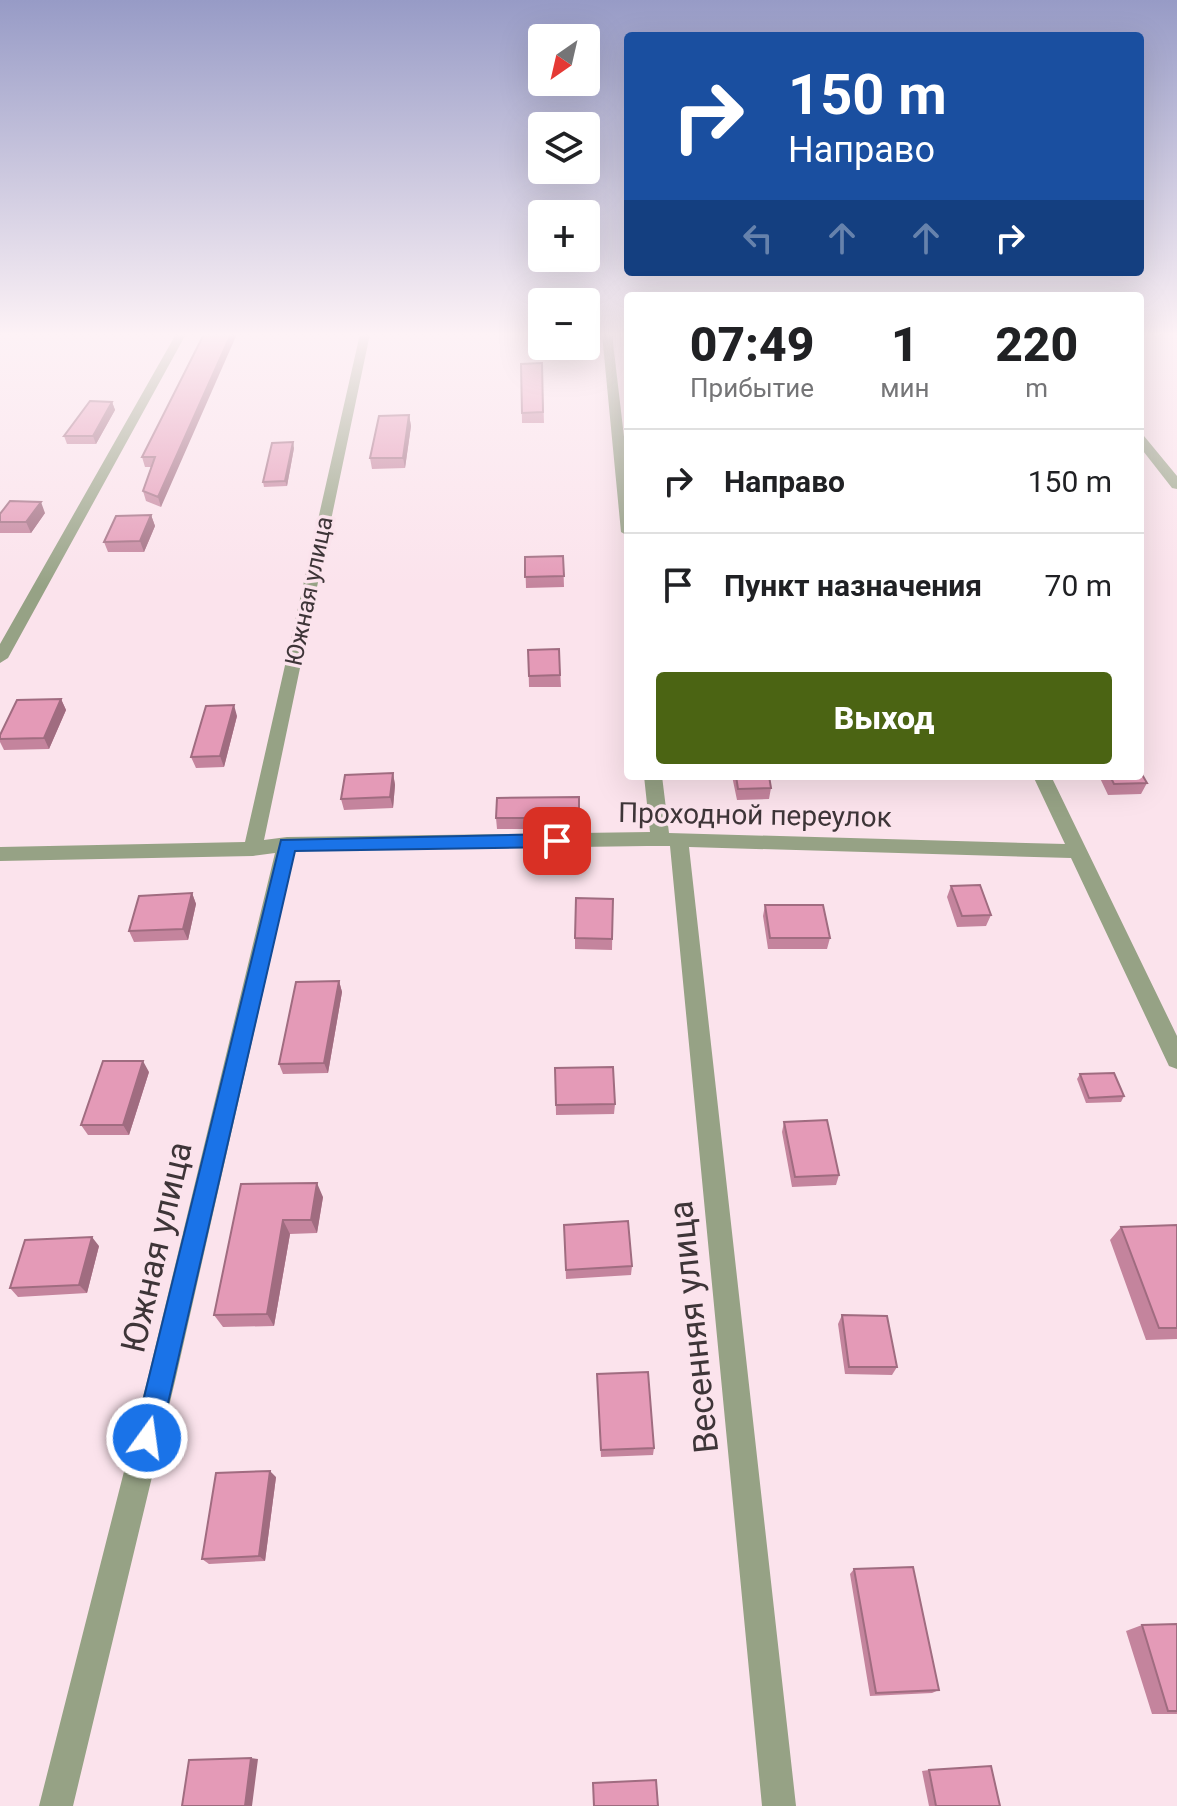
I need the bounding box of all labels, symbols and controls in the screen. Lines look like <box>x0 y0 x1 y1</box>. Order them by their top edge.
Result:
north arrow <box>528 24 600 96</box>
map controls <box>528 24 600 360</box>
text: 150 m <box>788 62 947 128</box>
icon: right <box>656 64 760 168</box>
button: layers <box>528 112 600 184</box>
text: Направо <box>788 129 935 171</box>
button: + <box>528 200 600 272</box>
icon: left <box>736 216 780 260</box>
icon: ahead <box>820 216 864 260</box>
icon: ahead <box>904 216 948 260</box>
icon: right <box>988 216 1032 260</box>
button: − <box>528 288 600 360</box>
text: 07:49 <box>690 316 814 373</box>
text: 1 <box>891 316 919 373</box>
text: 220 <box>995 316 1078 373</box>
text: Прибытие <box>690 373 814 403</box>
text: мин <box>880 373 929 403</box>
text: m <box>1025 373 1048 403</box>
icon: right <box>656 459 700 503</box>
text: Направо <box>724 464 845 499</box>
text: 150 m <box>1028 464 1112 499</box>
street label: Южная улица <box>280 514 338 668</box>
icon: arrive <box>656 563 700 607</box>
text: Пункт назначения <box>724 568 982 603</box>
text: 70 m <box>1045 568 1112 603</box>
button: Выход <box>656 672 1112 764</box>
street label: Проходной переулок <box>618 796 892 834</box>
pin <box>523 807 591 875</box>
icon: arrive <box>535 819 579 863</box>
street label: Южная улица <box>112 1138 200 1356</box>
street label: Весенняя улица <box>660 1199 726 1455</box>
position arrow <box>105 1396 189 1480</box>

